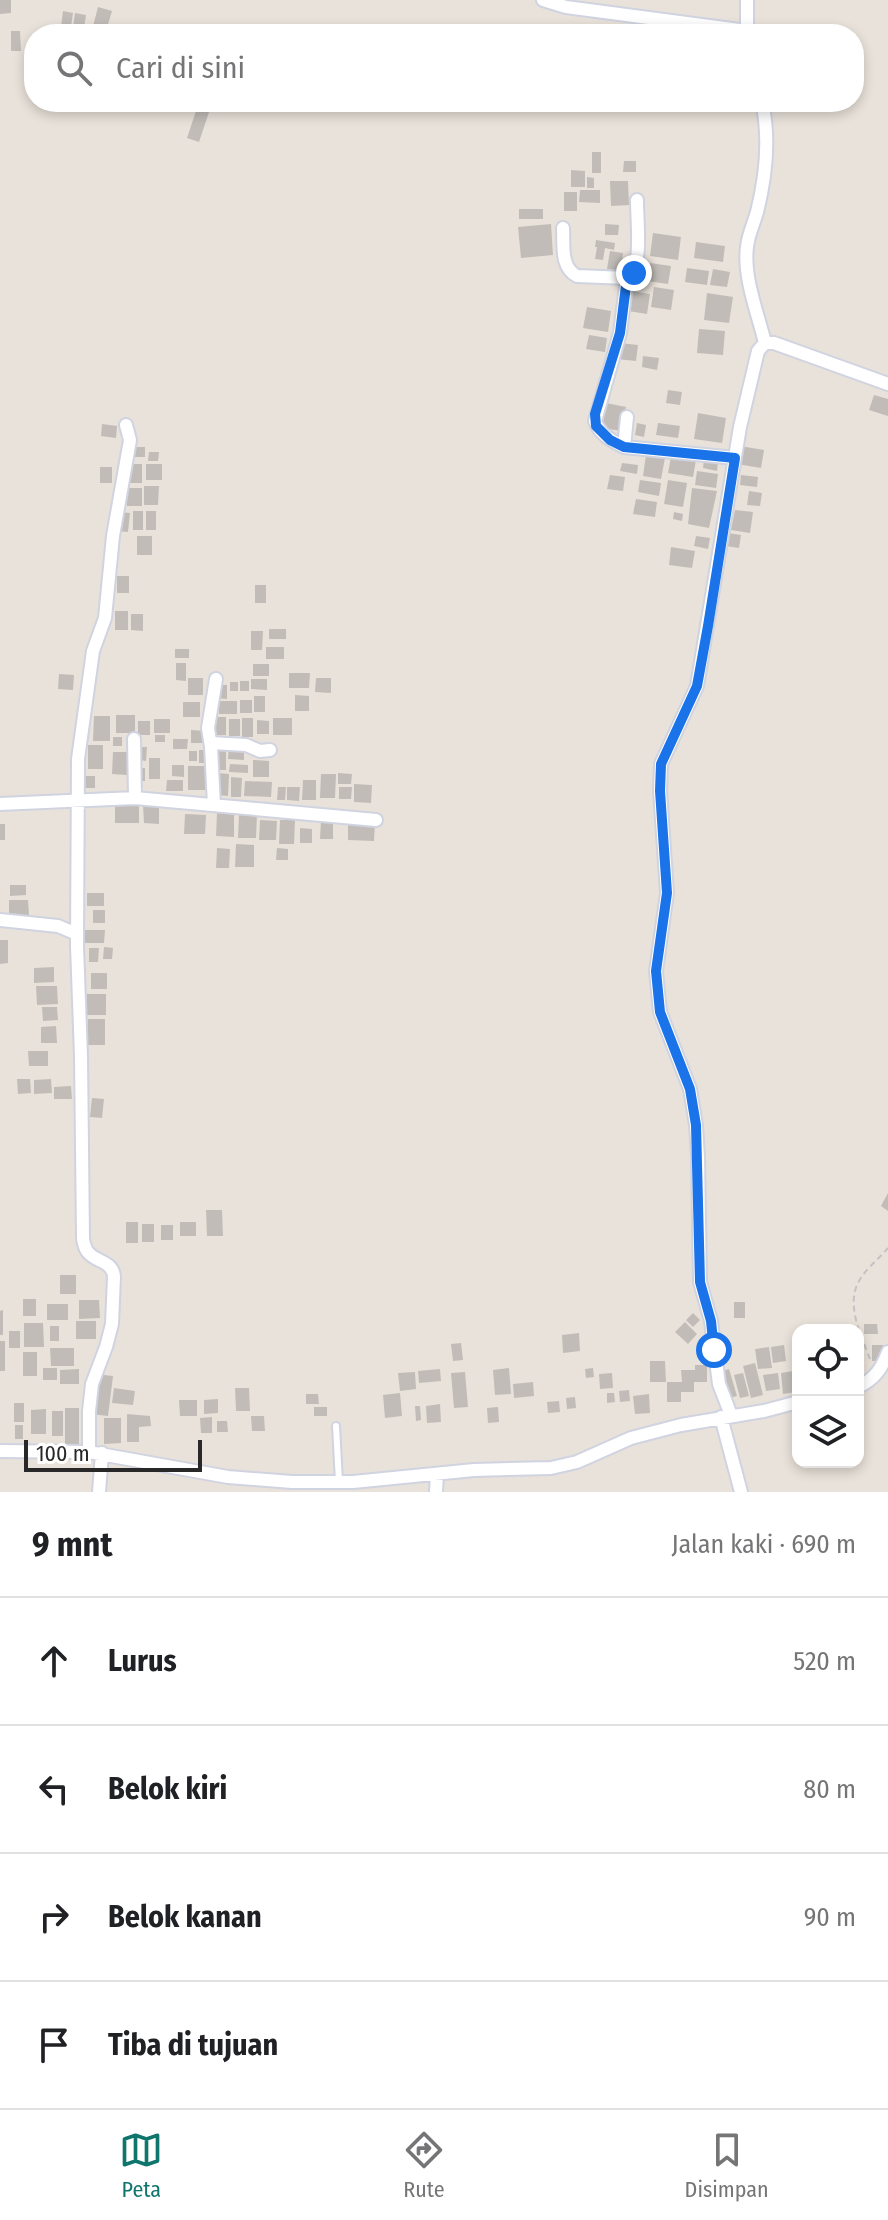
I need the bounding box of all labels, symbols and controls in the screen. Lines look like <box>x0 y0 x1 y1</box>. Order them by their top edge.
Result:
search box <box>24 24 864 112</box>
icon: search <box>52 46 96 90</box>
text: Cari di sini <box>116 50 245 86</box>
route end <box>616 255 652 291</box>
map controls <box>792 1324 864 1468</box>
button: locate <box>792 1324 864 1396</box>
route start <box>696 1332 732 1368</box>
button: layers <box>792 1396 864 1468</box>
scale bar <box>24 1436 202 1472</box>
text: 100 m <box>36 1440 90 1467</box>
text: 9 mnt <box>32 1524 112 1565</box>
text: Jalan kaki · 690 m <box>671 1529 856 1560</box>
icon: ahead <box>32 1639 76 1683</box>
text: Lurus <box>108 1643 177 1679</box>
text: 520 m <box>793 1646 856 1677</box>
icon: left <box>32 1767 76 1811</box>
text: Belok kiri <box>108 1771 227 1807</box>
text: 80 m <box>803 1774 856 1805</box>
icon: right <box>32 1895 76 1939</box>
text: Belok kanan <box>108 1899 262 1935</box>
text: 90 m <box>804 1902 856 1933</box>
icon: arrive <box>32 2023 76 2067</box>
text: Tiba di tujuan <box>108 2027 278 2063</box>
tab: Peta <box>119 2128 163 2203</box>
tab: Rute <box>402 2128 446 2203</box>
tab: Disimpan <box>685 2128 769 2203</box>

